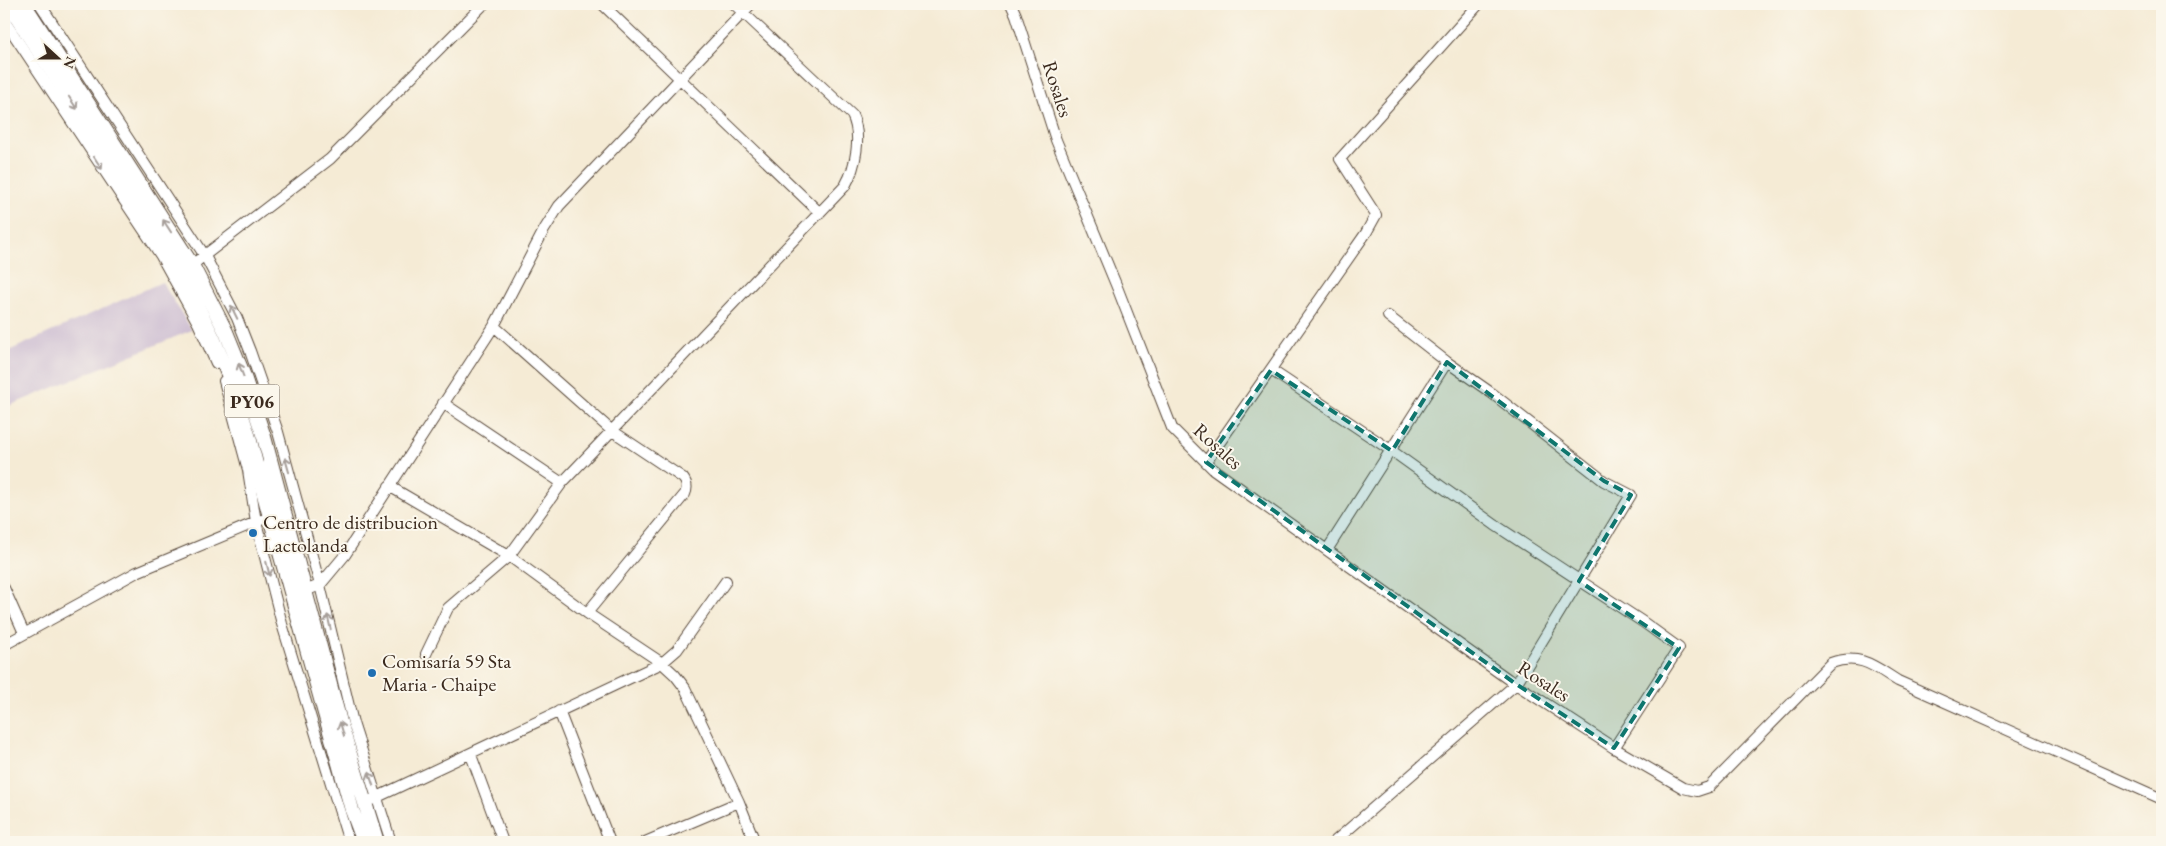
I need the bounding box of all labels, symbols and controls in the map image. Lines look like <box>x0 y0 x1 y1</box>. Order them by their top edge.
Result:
north arrow <box>32 32 82 82</box>
text: N <box>59 54 81 72</box>
street label: Rosales <box>1037 58 1079 120</box>
one-way arrow <box>68 96 78 110</box>
one-way arrow <box>93 156 103 170</box>
one-way arrow <box>162 219 173 233</box>
one-way arrow <box>228 305 238 320</box>
one-way arrow <box>236 363 245 378</box>
road number: PY06 <box>224 384 280 418</box>
street label: Rosales <box>1188 417 1248 475</box>
one-way arrow <box>282 458 291 474</box>
place label: Centro de distribucion Lactolanda <box>263 509 438 558</box>
marker: Centro de distribucion Lactolanda <box>247 527 259 539</box>
one-way arrow <box>264 561 273 577</box>
one-way arrow <box>324 615 333 631</box>
place label: Comisaría 59 Sta Maria - Chaipe <box>382 648 511 697</box>
street label: Rosales <box>1513 654 1575 708</box>
marker: Comisaría 59 Sta Maria - Chaipe <box>366 667 378 679</box>
one-way arrow <box>337 721 347 737</box>
one-way arrow <box>366 772 375 787</box>

